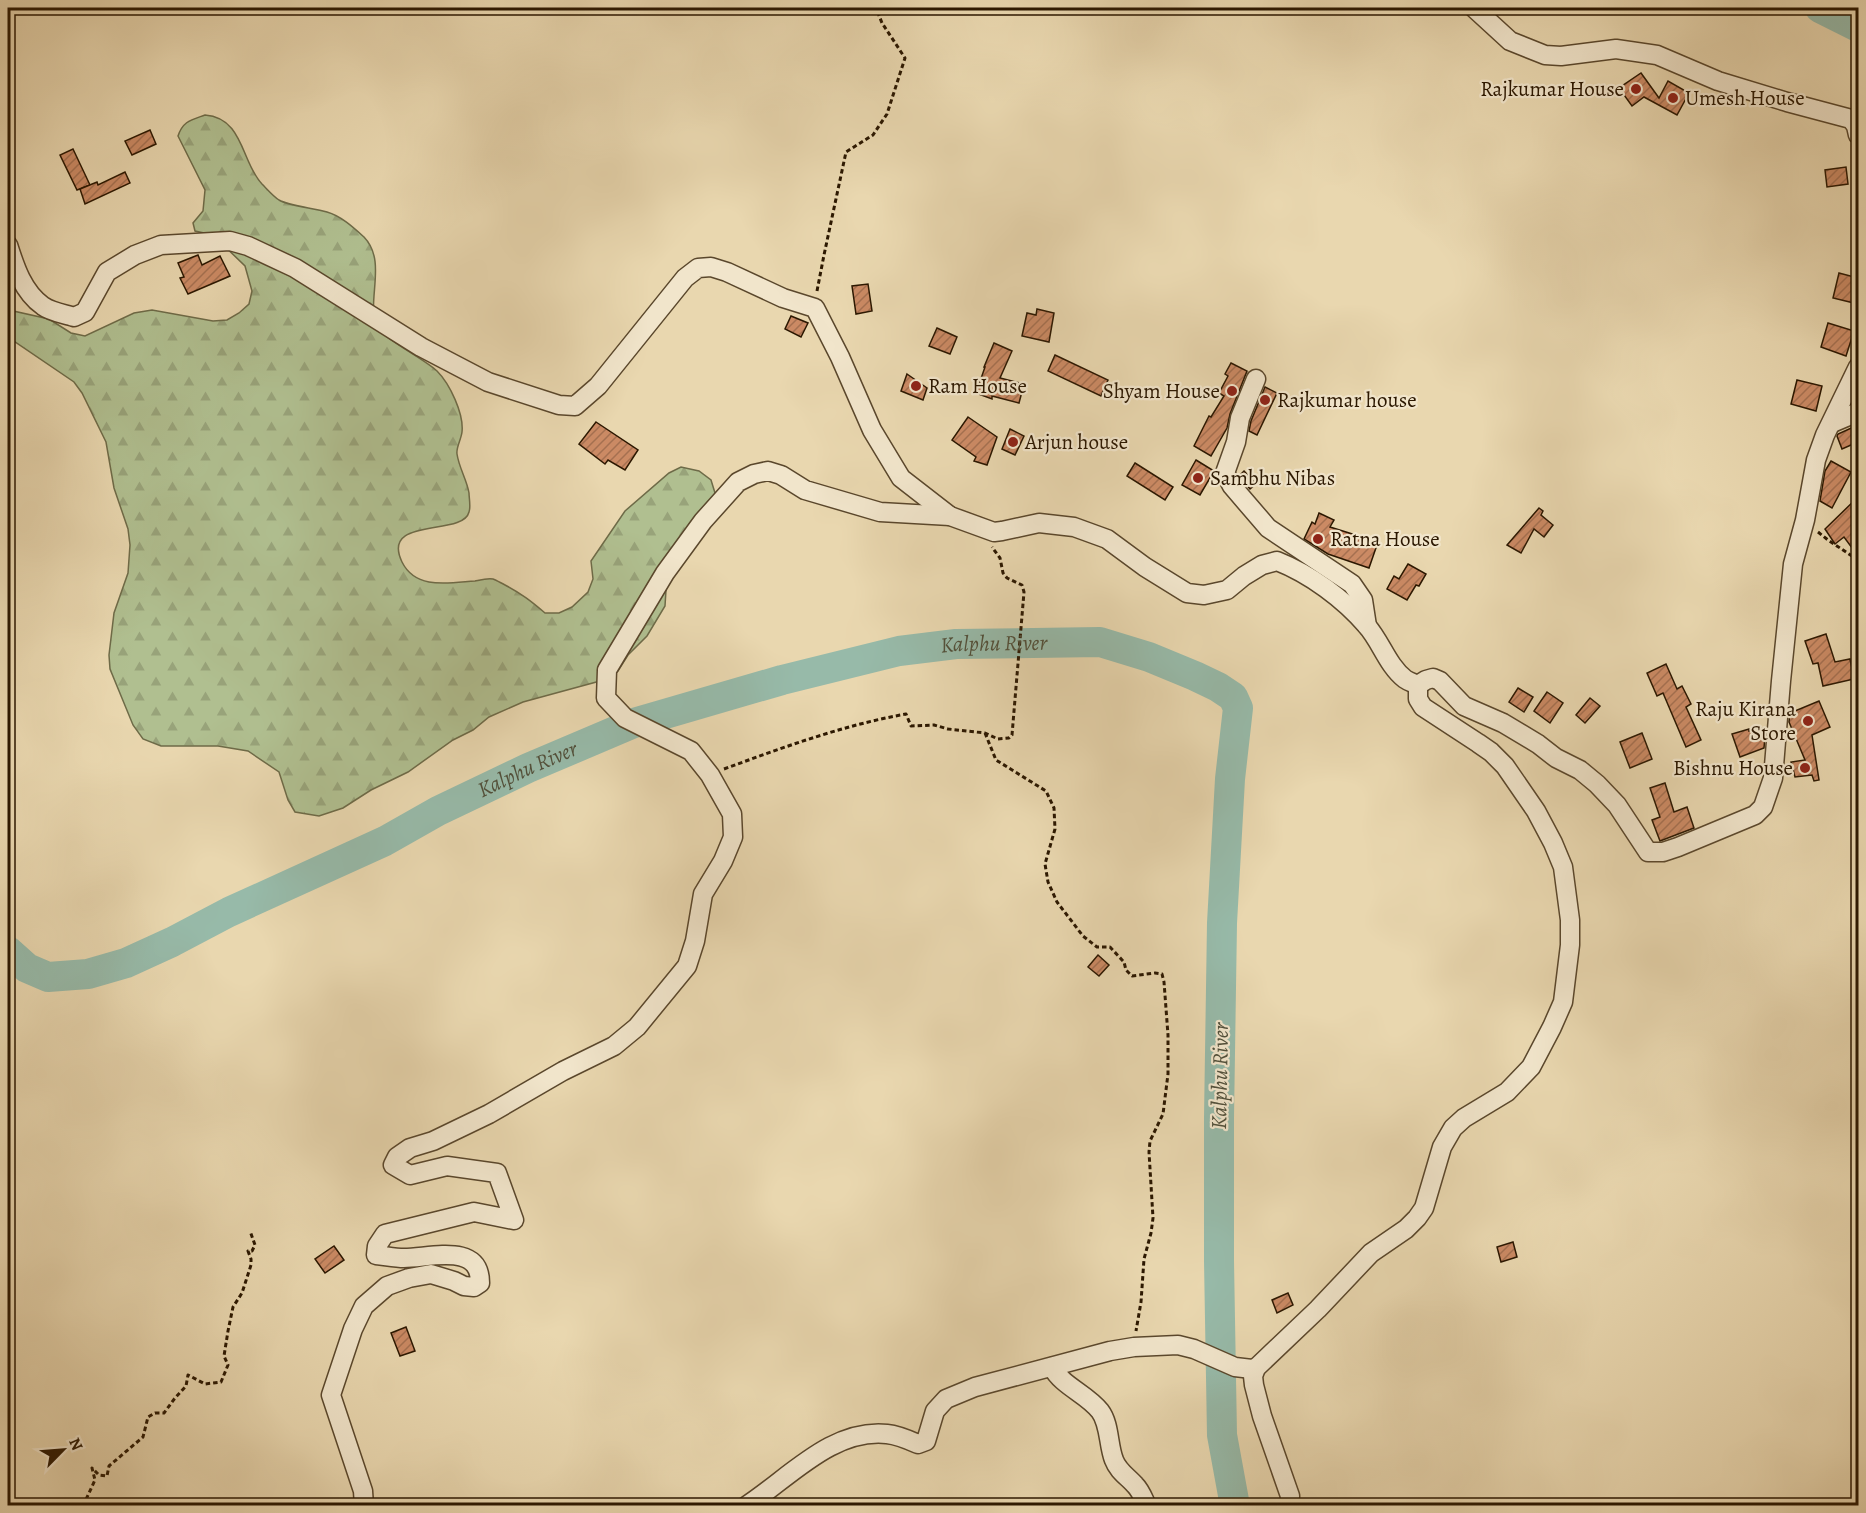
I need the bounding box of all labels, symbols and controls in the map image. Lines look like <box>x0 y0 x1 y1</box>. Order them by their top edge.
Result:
place label: Rajkumar House <box>1480 75 1624 103</box>
marker: Rajkumar House <box>1629 82 1643 96</box>
place label: Umesh House <box>1685 84 1805 112</box>
marker: Umesh House <box>1666 91 1680 105</box>
place label: Ram House <box>928 372 1027 400</box>
place label: Shyam House <box>1103 377 1220 405</box>
marker: Ram House <box>909 379 923 393</box>
marker: Shyam House <box>1225 384 1239 398</box>
place label: Rajkumar house <box>1277 386 1417 414</box>
marker: Rajkumar house <box>1258 393 1272 407</box>
place label: Arjun house <box>1024 428 1128 456</box>
marker: Arjun house <box>1006 435 1020 449</box>
place label: Sambhu Nibas <box>1210 464 1335 492</box>
marker: Sambhu Nibas <box>1191 471 1205 485</box>
place label: Ratna House <box>1330 525 1440 553</box>
marker: Ratna House <box>1311 532 1325 546</box>
water label: Kalphu River <box>939 628 1049 661</box>
place label: Raju Kirana Store <box>1695 695 1796 747</box>
marker: Raju Kirana Store <box>1801 714 1815 728</box>
water label: Kalphu River <box>472 733 583 805</box>
place label: Bishnu House <box>1673 754 1793 782</box>
marker: Bishnu House <box>1798 761 1812 775</box>
water label: Kalphu River <box>1204 1021 1236 1130</box>
north arrow <box>33 1420 93 1480</box>
text: N <box>63 1434 88 1454</box>

